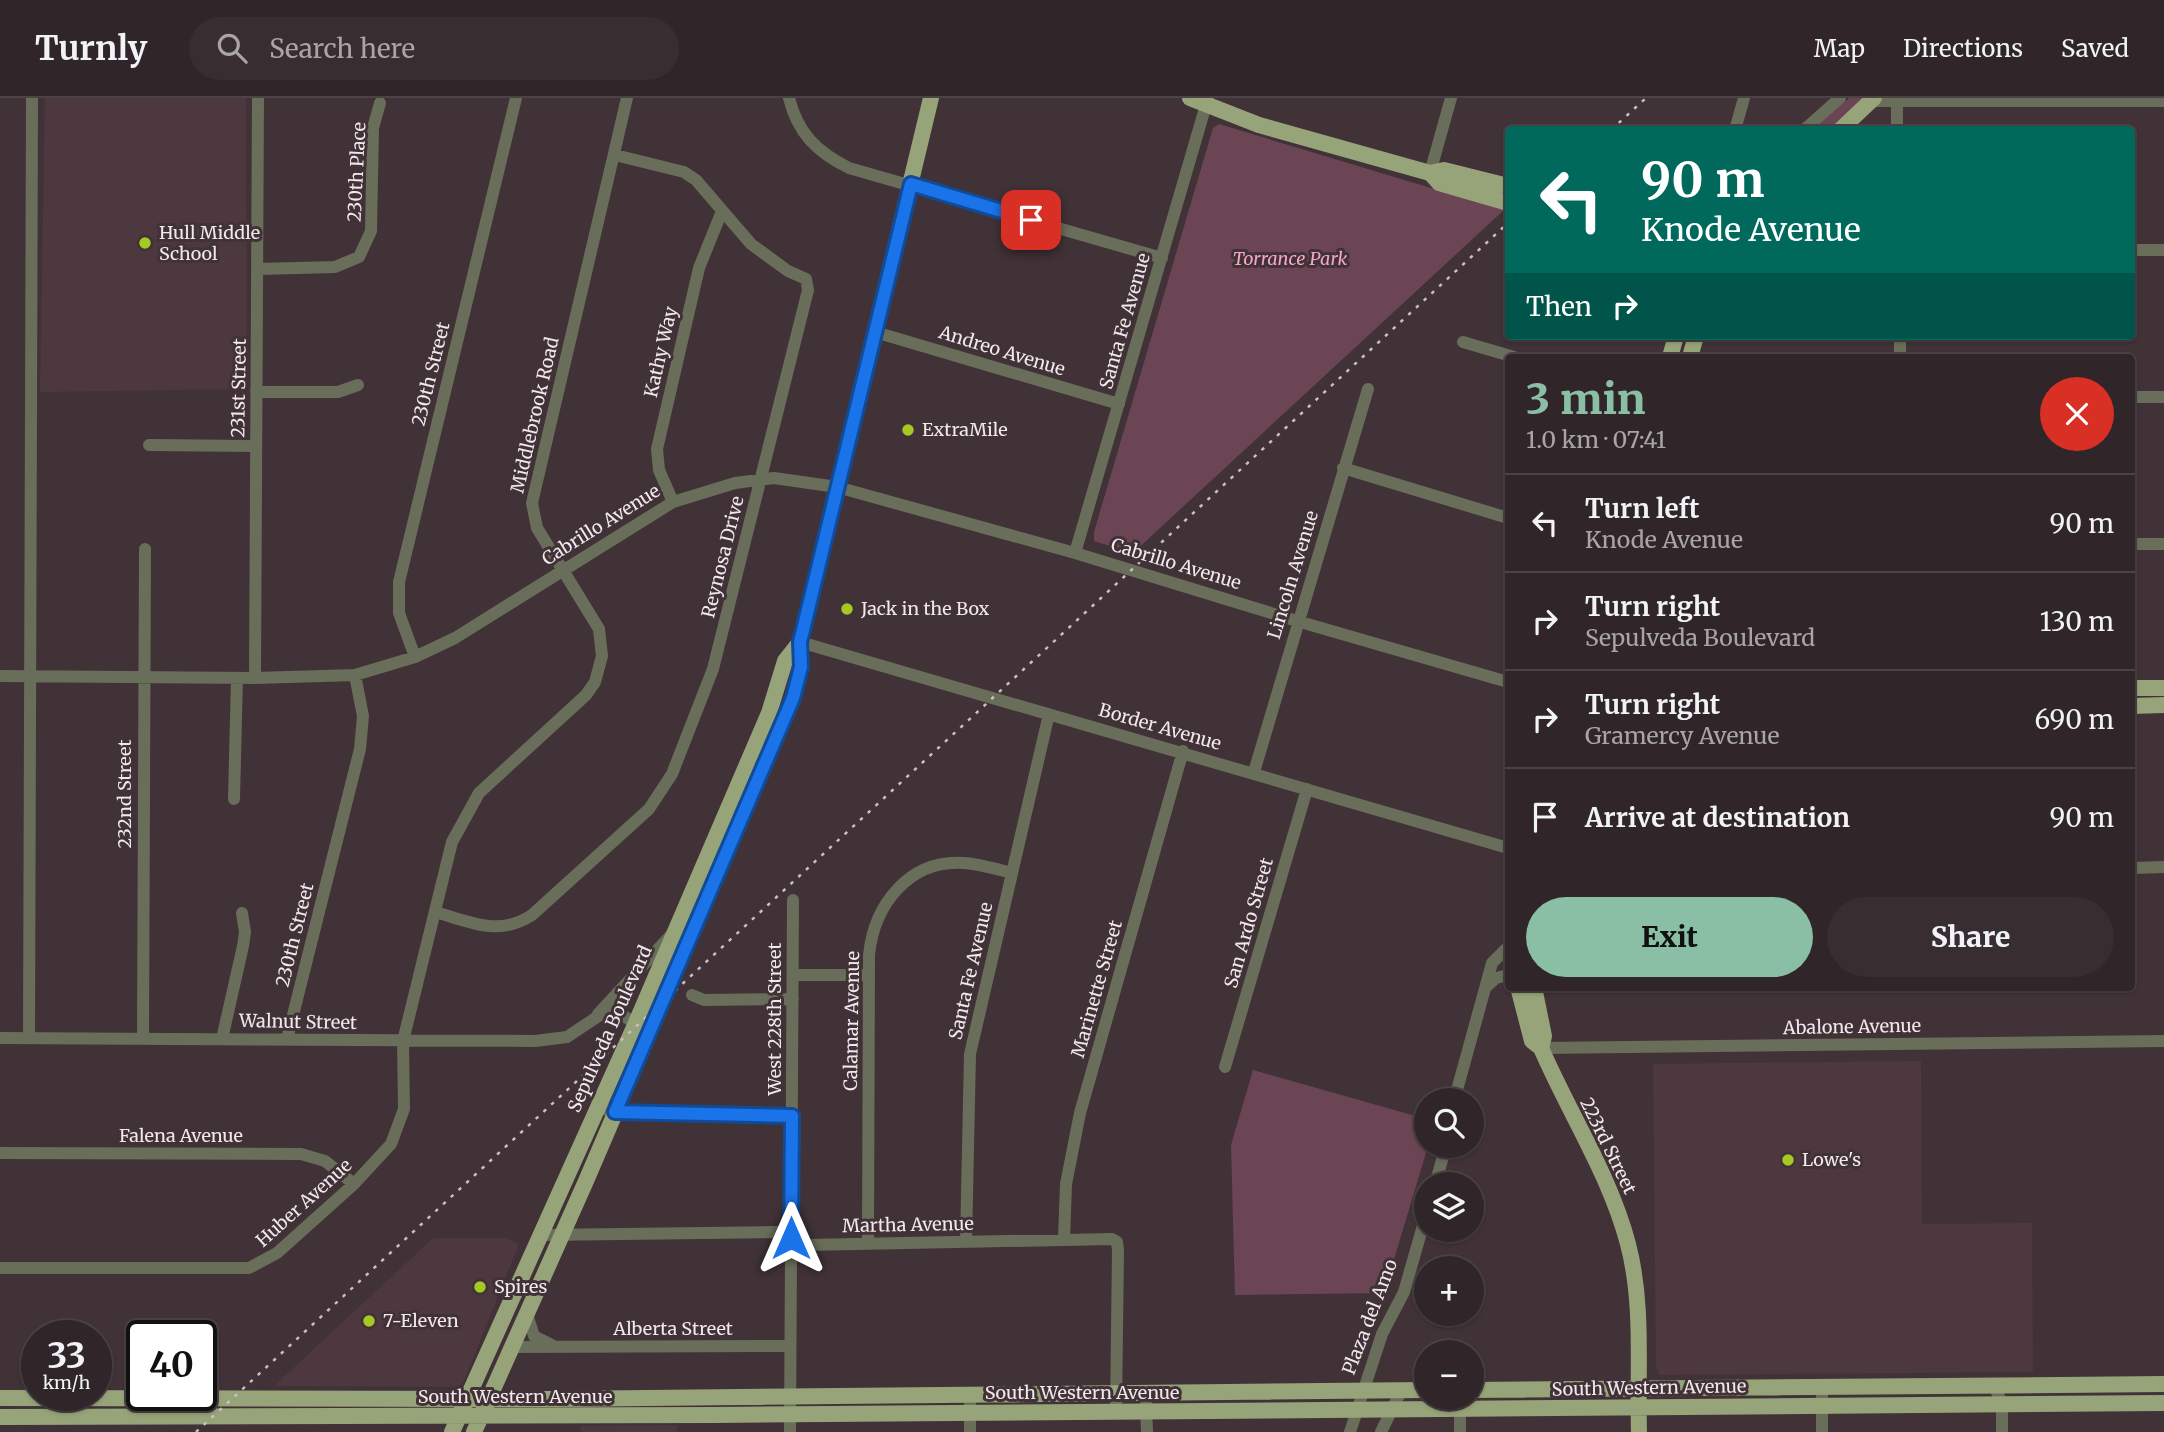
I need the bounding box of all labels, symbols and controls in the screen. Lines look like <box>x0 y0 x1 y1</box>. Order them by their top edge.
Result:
search box <box>189 17 679 80</box>
text: Turnly <box>35 28 147 69</box>
icon: search <box>213 29 251 67</box>
text: Search here <box>269 32 415 65</box>
text: Map <box>1814 33 1865 64</box>
text: Directions <box>1903 33 2023 64</box>
text: Saved <box>2061 33 2129 64</box>
street label: 230th Place <box>342 122 371 222</box>
text: 90 m <box>1641 149 1765 210</box>
icon: left <box>1526 154 1617 245</box>
pin <box>1001 190 1061 250</box>
icon: arrive <box>1012 201 1050 239</box>
text: Knode Avenue <box>1641 210 1861 250</box>
place label: Hull Middle School <box>159 221 260 265</box>
marker: Hull Middle School <box>137 235 153 251</box>
park label: Torrance Park <box>1233 247 1347 270</box>
street label: Santa Fe Avenue <box>1094 250 1155 392</box>
icon: right <box>1606 287 1644 325</box>
text: Then <box>1526 290 1592 323</box>
street label: Kathy Way <box>639 304 682 400</box>
street label: 230th Street <box>406 319 455 428</box>
street label: Andreo Avenue <box>935 320 1068 381</box>
street label: Middlebrook Road <box>505 335 564 495</box>
street label: 231st Street <box>226 338 251 438</box>
text: 3 min <box>1526 373 1646 425</box>
button: close <box>2040 377 2114 451</box>
place label: ExtraMile <box>922 418 1008 441</box>
marker: ExtraMile <box>900 422 916 438</box>
text: 1.0 km · 07:41 <box>1526 425 1666 454</box>
street label: Cabrillo Avenue <box>537 479 664 570</box>
text: Turn left <box>1585 492 1699 525</box>
street label: Reynosa Drive <box>696 494 749 620</box>
icon: left <box>1526 504 1564 542</box>
text: 90 m <box>2050 507 2114 540</box>
street label: Lincoln Avenue <box>1262 508 1323 642</box>
text: Knode Avenue <box>1585 525 1743 554</box>
street label: Cabrillo Avenue <box>1108 533 1244 594</box>
text: Turn right <box>1585 590 1720 623</box>
place label: Jack in the Box <box>860 597 990 620</box>
marker: Jack in the Box <box>839 601 855 617</box>
icon: right <box>1526 602 1564 640</box>
text: 130 m <box>2040 605 2114 638</box>
text: Sepulveda Boulevard <box>1585 623 1815 652</box>
text: Turn right <box>1585 688 1720 721</box>
street label: Border Avenue <box>1096 698 1224 755</box>
icon: right <box>1526 700 1564 738</box>
text: 690 m <box>2034 703 2114 736</box>
text: Gramercy Avenue <box>1585 721 1779 750</box>
street label: 232nd Street <box>113 740 136 848</box>
icon: arrive <box>1526 798 1564 836</box>
text: Arrive at destination <box>1585 801 1850 834</box>
text: 90 m <box>2050 801 2114 834</box>
street label: San Ardo Street <box>1219 855 1278 991</box>
street label: 230th Street <box>270 880 319 989</box>
button: Exit <box>1526 897 1813 977</box>
button: Share <box>1827 897 2114 977</box>
street label: Santa Fe Avenue <box>944 900 998 1042</box>
street label: Marinette Street <box>1066 918 1127 1060</box>
street label: Sepulveda Boulevard <box>562 942 657 1116</box>
street label: West 228th Street <box>763 943 786 1096</box>
street label: Calamar Avenue <box>839 951 864 1091</box>
street label: Walnut Street <box>238 1009 357 1034</box>
street label: Abalone Avenue <box>1782 1014 1921 1039</box>
map controls <box>1414 1088 1484 1410</box>
button: search <box>1414 1088 1484 1158</box>
street label: 223rd Street <box>1575 1094 1642 1198</box>
street label: Falena Avenue <box>119 1124 243 1147</box>
place label: Lowe's <box>1802 1148 1861 1171</box>
marker: Lowe's <box>1780 1152 1796 1168</box>
street label: Huber Avenue <box>251 1154 356 1252</box>
button: layers <box>1414 1172 1484 1242</box>
position arrow <box>754 1201 828 1275</box>
street label: Martha Avenue <box>842 1212 974 1237</box>
street label: Plaza del Amo <box>1337 1256 1402 1378</box>
button: + <box>1414 1256 1484 1326</box>
place label: Spires <box>494 1275 548 1298</box>
marker: Spires <box>472 1279 488 1295</box>
place label: 7-Eleven <box>383 1309 459 1332</box>
marker: 7-Eleven <box>361 1313 377 1329</box>
street label: Alberta Street <box>612 1317 733 1340</box>
speed limit sign: 40 <box>126 1320 217 1411</box>
text: 33 <box>47 1334 86 1378</box>
button: − <box>1414 1340 1484 1410</box>
text: km/h <box>43 1371 90 1394</box>
street label: South Western Avenue <box>1551 1374 1746 1401</box>
street label: South Western Avenue <box>985 1381 1179 1404</box>
street label: South Western Avenue <box>418 1385 612 1408</box>

